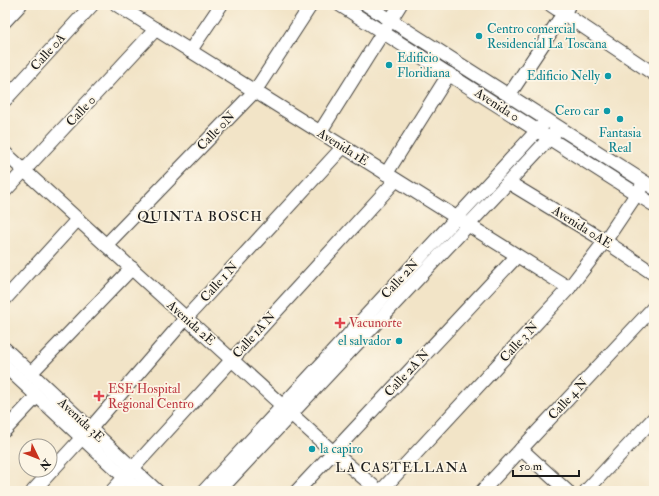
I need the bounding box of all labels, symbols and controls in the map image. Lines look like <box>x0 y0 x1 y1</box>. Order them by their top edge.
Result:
place label: Centro comercial Residencial La Toscana <box>487 21 608 52</box>
street label: Calle 0A <box>27 30 69 74</box>
marker: Centro comercial Residencial La Toscana <box>474 31 484 41</box>
place label: Edificio Floridiana <box>397 50 451 81</box>
marker: Edificio Floridiana <box>384 60 394 70</box>
place label: Edificio Nelly <box>527 68 600 85</box>
marker: Edificio Nelly <box>603 71 613 81</box>
street label: Avenida 0 <box>471 84 522 125</box>
street label: Calle 0 <box>63 92 99 130</box>
place label: Cero car <box>555 103 599 119</box>
marker: Cero car <box>602 106 612 116</box>
street label: Calle 0N <box>194 108 239 154</box>
marker: Fantasia Real <box>615 114 625 124</box>
street label: Avenida 1E <box>314 124 372 169</box>
place label: Fantasia Real <box>599 125 642 156</box>
street label: Avenida 0AE <box>548 202 615 252</box>
district label: QUINTA BOSCH <box>137 208 263 225</box>
street label: Calle 2N <box>378 256 422 302</box>
street label: Calle 1 N <box>197 258 241 305</box>
street label: Avenida 2E <box>163 297 218 349</box>
street label: Calle 1A N <box>229 308 279 361</box>
place label: Vacunorte <box>349 315 402 331</box>
marker: Vacunorte <box>334 317 346 329</box>
street label: Calle 3 N <box>496 318 542 365</box>
place label: el salvador <box>338 333 391 349</box>
marker: el salvador <box>394 336 404 346</box>
street label: Calle 2A N <box>381 346 433 400</box>
street label: Calle 4 N <box>545 375 591 423</box>
place label: ESE Hospital Regional Centro <box>108 381 194 412</box>
marker: ESE Hospital Regional Centro <box>93 390 105 402</box>
street label: Avenida 3E <box>54 394 108 446</box>
north arrow <box>18 438 58 478</box>
place label: la capiro <box>320 441 363 458</box>
marker: la capiro <box>307 444 317 454</box>
scale bar <box>513 452 579 478</box>
text: N <box>36 456 54 473</box>
district label: LA CASTELLANA <box>335 459 469 476</box>
text: 50 m <box>519 459 543 474</box>

